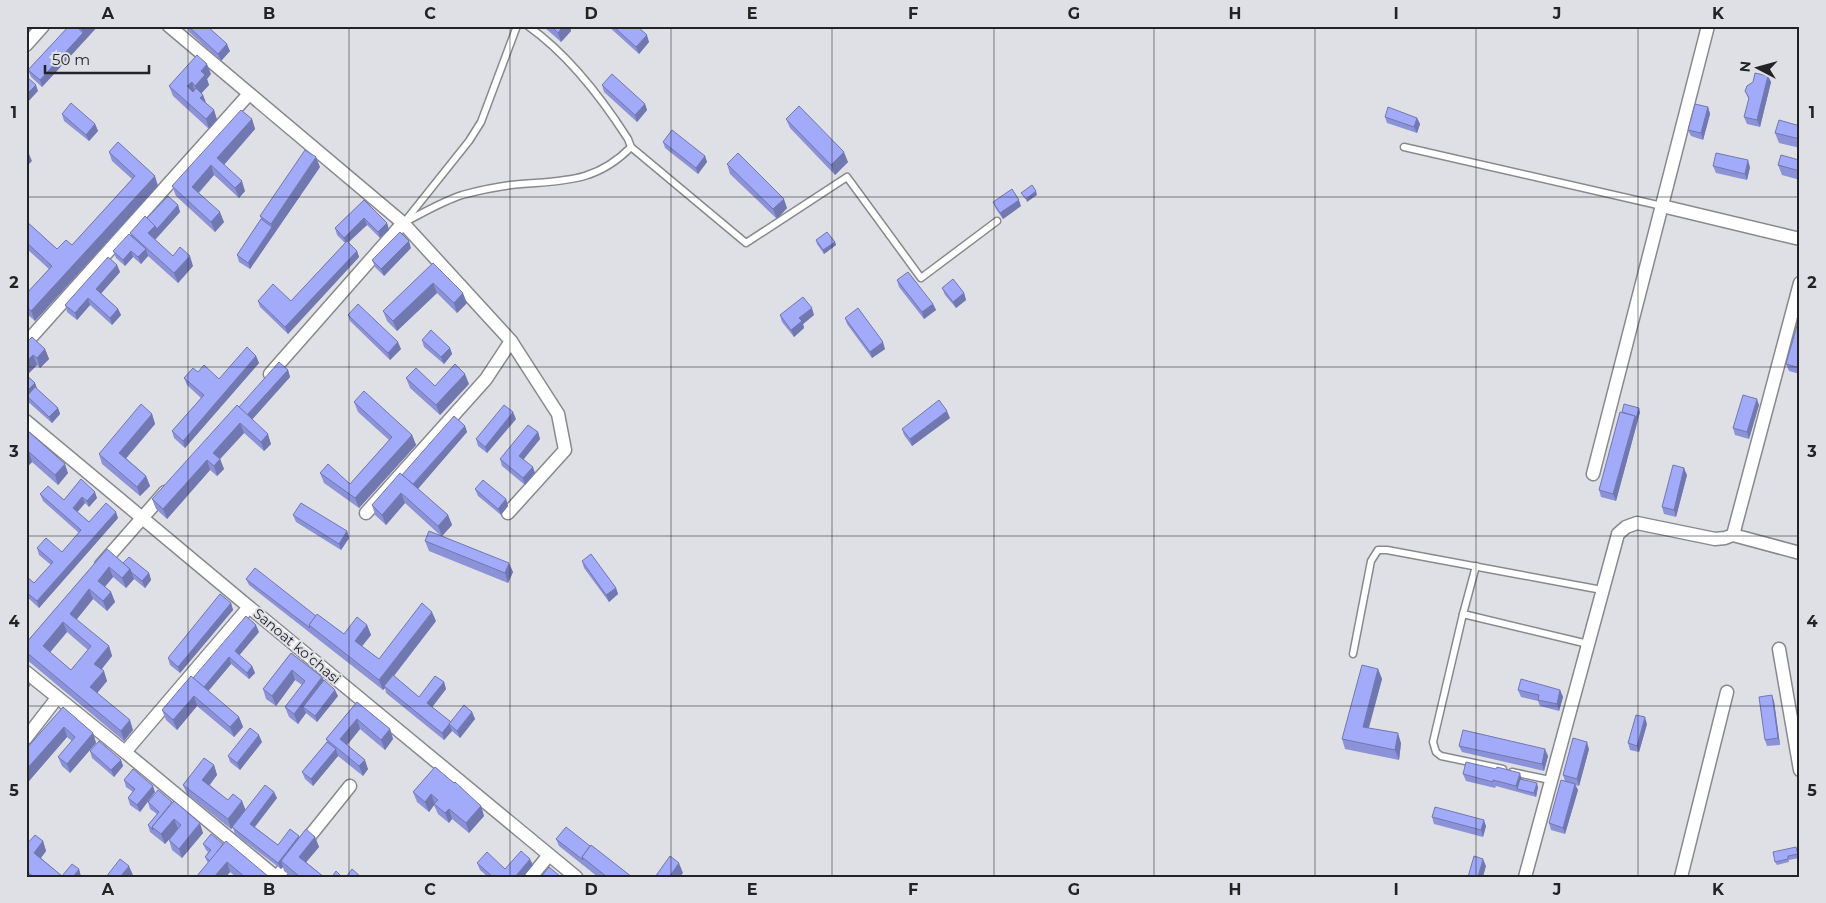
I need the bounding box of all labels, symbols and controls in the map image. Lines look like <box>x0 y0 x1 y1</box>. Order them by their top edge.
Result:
text: A <box>101 4 115 23</box>
text: B <box>263 4 275 23</box>
text: C <box>424 4 436 23</box>
text: D <box>584 4 598 23</box>
text: E <box>747 4 757 23</box>
text: F <box>908 4 918 23</box>
text: G <box>1068 4 1080 23</box>
text: H <box>1229 4 1241 23</box>
text: I <box>1393 4 1399 23</box>
text: J <box>1552 4 1561 23</box>
text: K <box>1712 4 1725 23</box>
scale bar <box>45 42 149 74</box>
north arrow <box>1734 42 1784 92</box>
text: 50 m <box>52 50 90 69</box>
text: N <box>1736 60 1755 73</box>
text: 1 <box>11 103 17 122</box>
text: 1 <box>1809 103 1815 122</box>
text: 2 <box>9 273 19 292</box>
text: 2 <box>1807 273 1817 292</box>
text: 3 <box>8 442 19 461</box>
text: 3 <box>1806 442 1817 461</box>
street label: Sanoat koʻchasi <box>250 604 344 688</box>
text: 4 <box>8 612 20 631</box>
text: 4 <box>1806 612 1818 631</box>
text: 5 <box>9 781 19 800</box>
text: 5 <box>1807 781 1817 800</box>
text: A <box>101 880 115 899</box>
text: B <box>263 880 275 899</box>
text: C <box>424 880 436 899</box>
text: D <box>584 880 598 899</box>
text: E <box>747 880 757 899</box>
text: F <box>908 880 918 899</box>
text: G <box>1068 880 1080 899</box>
text: H <box>1229 880 1241 899</box>
text: I <box>1393 880 1399 899</box>
text: J <box>1552 880 1561 899</box>
text: K <box>1712 880 1725 899</box>

